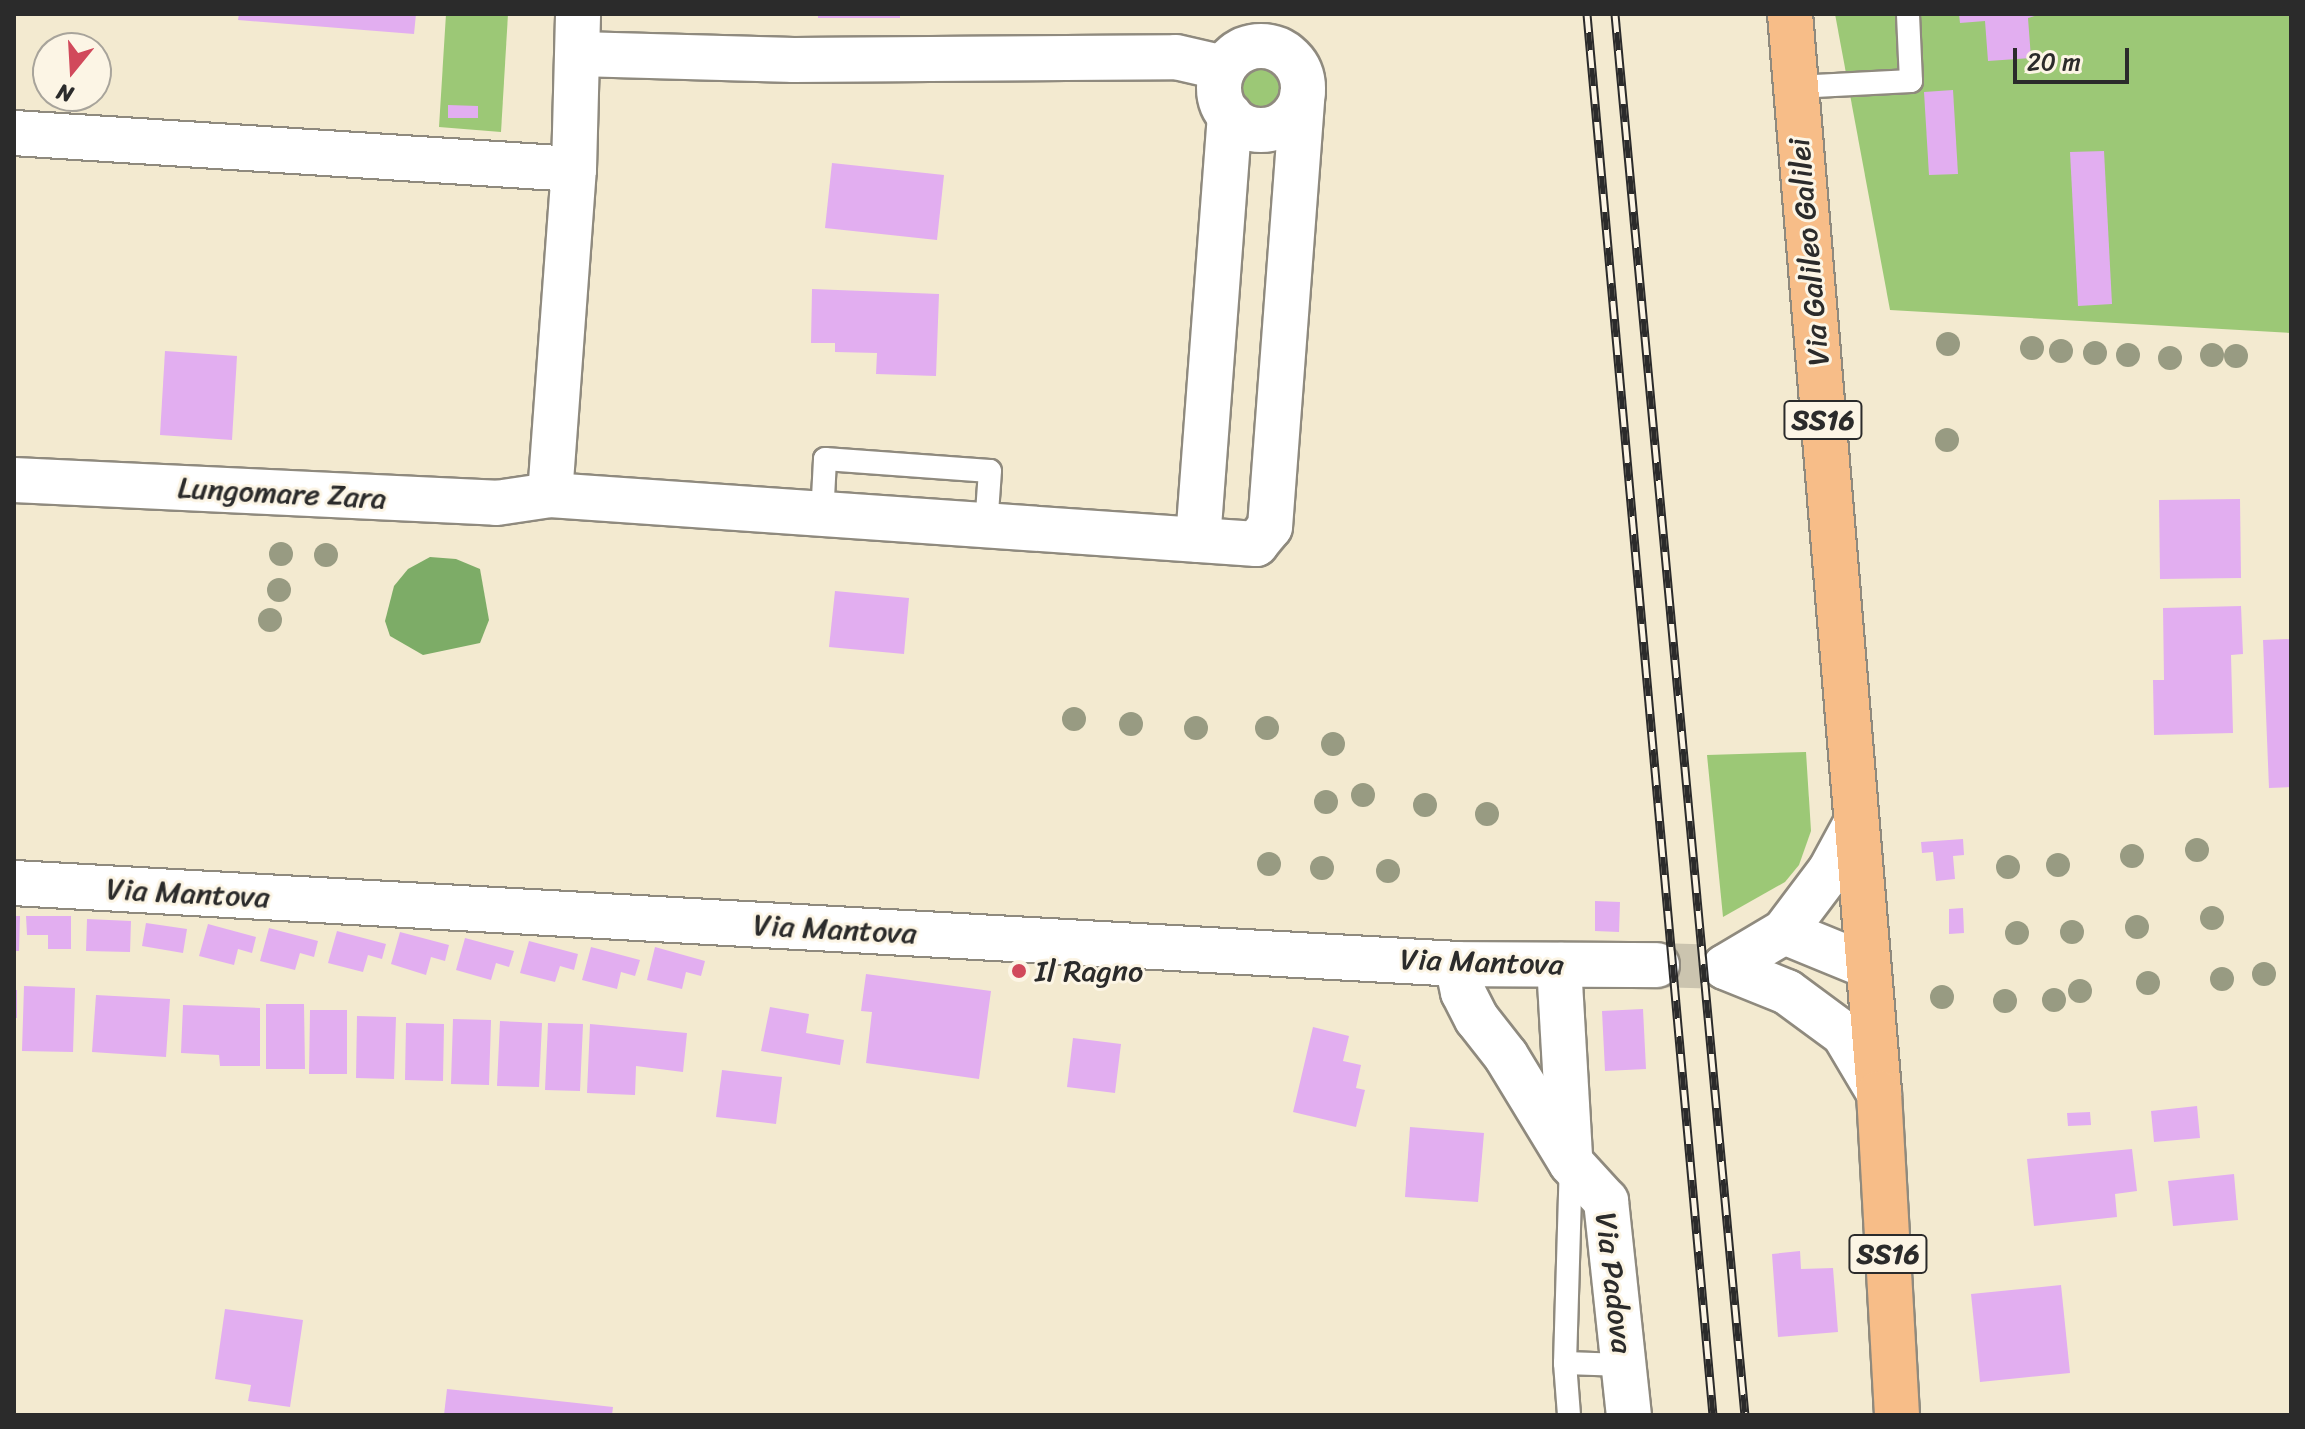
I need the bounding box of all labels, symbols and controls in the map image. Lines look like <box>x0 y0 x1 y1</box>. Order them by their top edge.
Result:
north arrow <box>32 32 112 112</box>
scale bar <box>2017 32 2133 82</box>
text: 20 m <box>2027 41 2081 83</box>
text: N <box>52 72 78 114</box>
street label: Via Galileo Galilei <box>1781 137 1837 367</box>
road number: SS16 <box>1783 396 1863 444</box>
street label: Lungomare Zara <box>177 470 387 516</box>
street label: Via Mantova <box>106 871 270 915</box>
street label: Via Mantova <box>753 907 917 951</box>
street label: Via Mantova <box>1400 941 1564 983</box>
place label: Il Ragno <box>1035 953 1143 989</box>
marker: Il Ragno <box>1010 962 1028 980</box>
street label: Via Padova <box>1587 1210 1641 1356</box>
road number: SS16 <box>1848 1230 1928 1278</box>

